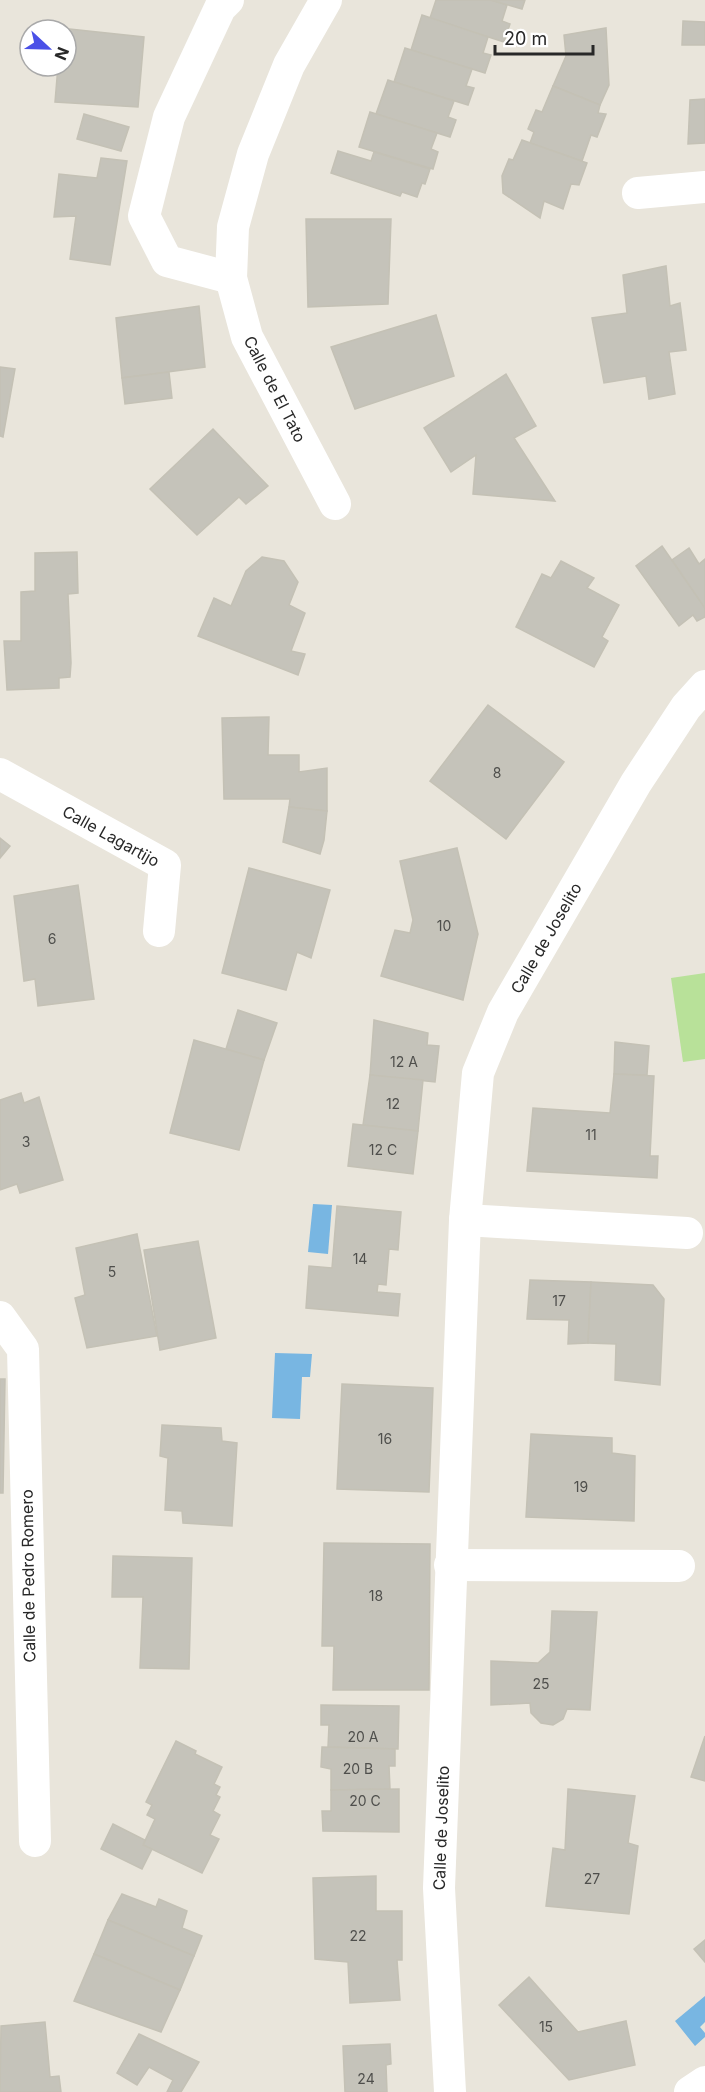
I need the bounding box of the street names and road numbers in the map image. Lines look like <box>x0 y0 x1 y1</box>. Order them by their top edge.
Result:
street label: Calle de El Tato <box>240 332 310 446</box>
street label: Calle Lagartijo <box>59 801 163 871</box>
street label: Calle de Joselito <box>506 879 586 997</box>
street label: Calle de Pedro Romero <box>16 1489 40 1663</box>
street label: Calle de Joselito <box>429 1765 453 1891</box>

